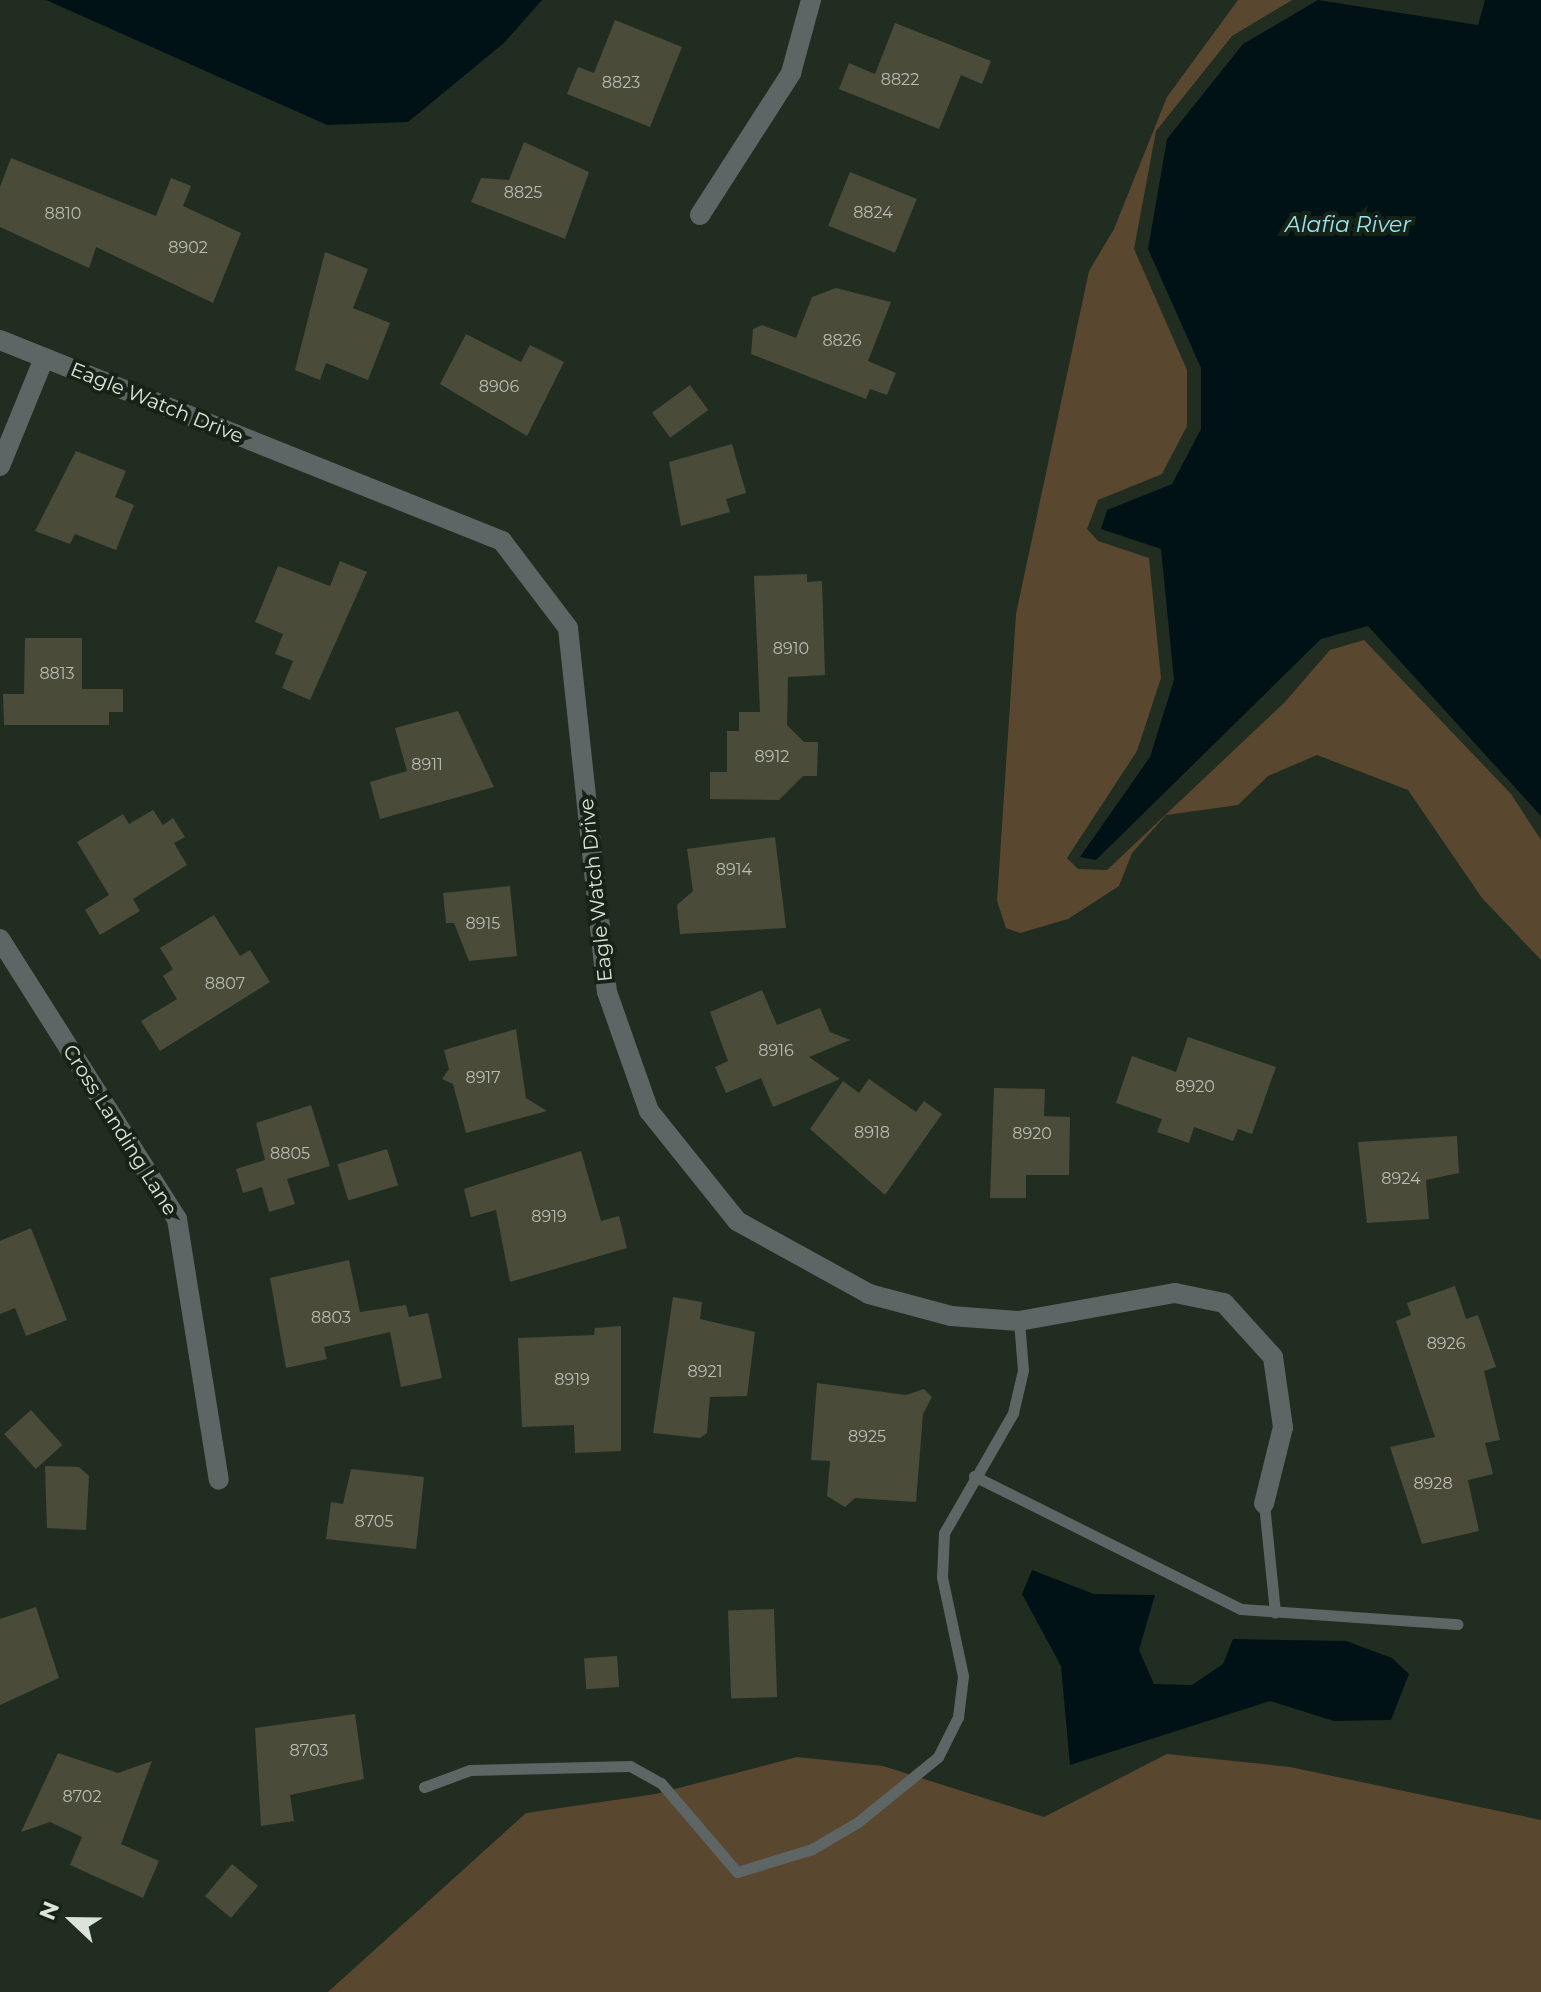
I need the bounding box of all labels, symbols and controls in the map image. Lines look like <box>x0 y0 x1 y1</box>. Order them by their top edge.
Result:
house number: 8822 <box>881 70 919 90</box>
house number: 8823 <box>602 73 640 93</box>
house number: 8825 <box>504 183 542 203</box>
house number: 8824 <box>853 203 893 223</box>
house number: 8810 <box>45 204 81 224</box>
water label: Alafia River <box>1285 212 1411 238</box>
house number: 8902 <box>168 238 208 258</box>
house number: 8826 <box>822 331 862 351</box>
street label: Eagle Watch Drive <box>67 357 247 449</box>
house number: 8906 <box>479 377 519 397</box>
house number: 8910 <box>773 639 809 659</box>
house number: 8813 <box>39 664 75 684</box>
house number: 8912 <box>755 747 789 767</box>
house number: 8911 <box>411 755 443 775</box>
street label: Eagle Watch Drive <box>574 797 618 983</box>
house number: 8914 <box>716 860 752 880</box>
house number: 8915 <box>466 914 500 934</box>
house number: 8807 <box>205 974 245 994</box>
street label: Cross Landing Lane <box>58 1040 182 1220</box>
house number: 8916 <box>758 1041 794 1061</box>
house number: 8917 <box>465 1068 501 1088</box>
house number: 8920 <box>1175 1077 1215 1097</box>
house number: 8918 <box>854 1123 890 1143</box>
house number: 8920 <box>1012 1124 1052 1144</box>
house number: 8805 <box>270 1144 310 1164</box>
house number: 8924 <box>1381 1169 1421 1189</box>
house number: 8919 <box>531 1207 567 1227</box>
house number: 8803 <box>311 1308 351 1328</box>
house number: 8926 <box>1427 1334 1465 1354</box>
house number: 8921 <box>688 1362 722 1382</box>
house number: 8919 <box>554 1370 590 1390</box>
house number: 8925 <box>848 1427 886 1447</box>
house number: 8928 <box>1413 1474 1453 1494</box>
house number: 8705 <box>355 1512 393 1532</box>
house number: 8703 <box>290 1741 328 1761</box>
house number: 8702 <box>63 1787 101 1807</box>
north arrow <box>32 1880 112 1960</box>
text: N <box>33 1898 65 1924</box>

